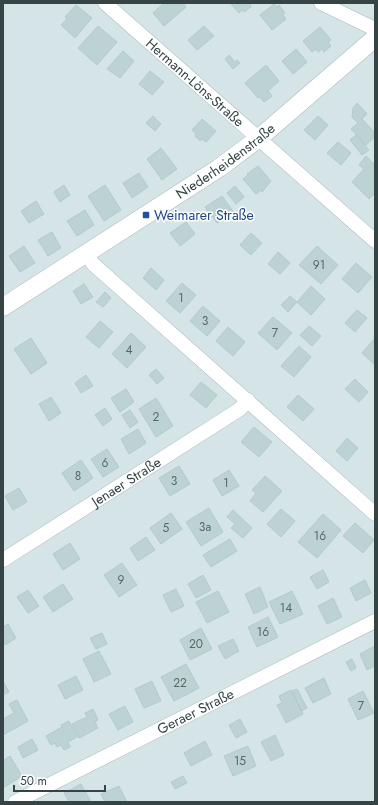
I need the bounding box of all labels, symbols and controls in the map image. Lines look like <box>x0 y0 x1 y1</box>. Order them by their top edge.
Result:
street label: Hermann-Löns-Straße <box>141 33 249 131</box>
street label: Niederheidenstraße <box>172 119 279 203</box>
place label: Weimarer Straße <box>154 205 254 225</box>
marker: Weimarer Straße <box>141 210 151 220</box>
house number: 91 <box>313 256 325 274</box>
house number: 1 <box>178 289 184 307</box>
house number: 3 <box>202 312 209 330</box>
house number: 7 <box>272 324 279 342</box>
house number: 4 <box>126 341 133 359</box>
house number: 2 <box>153 408 160 426</box>
street label: Jenaer Straße <box>86 452 165 512</box>
house number: 6 <box>102 454 109 472</box>
house number: 8 <box>75 467 81 485</box>
house number: 3 <box>171 472 178 490</box>
house number: 1 <box>223 474 229 492</box>
house number: 3a <box>199 518 211 536</box>
house number: 5 <box>163 519 170 537</box>
house number: 16 <box>314 527 326 545</box>
house number: 9 <box>118 571 125 589</box>
house number: 14 <box>280 599 292 617</box>
house number: 16 <box>257 623 269 641</box>
house number: 20 <box>189 635 203 653</box>
house number: 22 <box>173 674 187 692</box>
street label: Geraer Straße <box>154 684 237 739</box>
house number: 7 <box>358 697 365 715</box>
house number: 15 <box>234 752 246 770</box>
scale bar <box>14 767 105 793</box>
text: 50 m <box>20 772 47 790</box>

